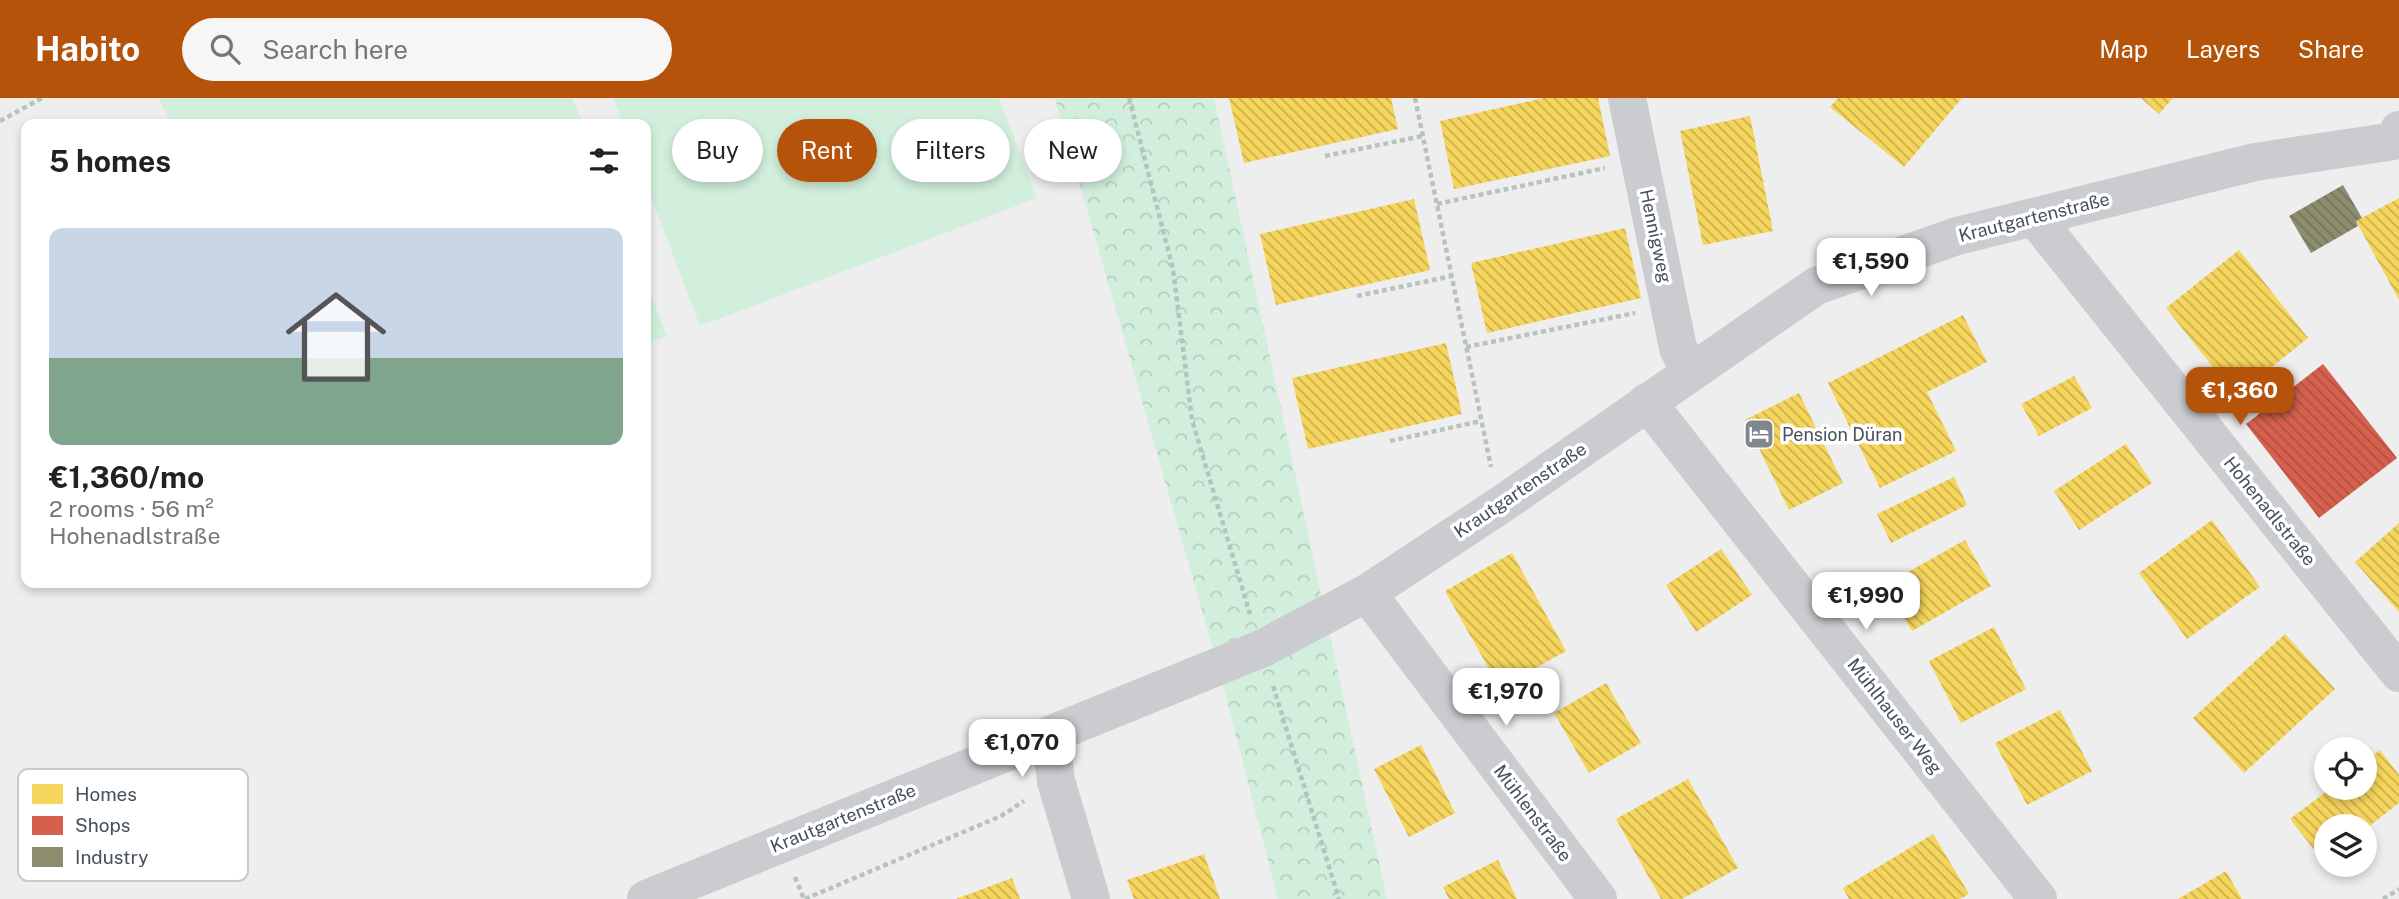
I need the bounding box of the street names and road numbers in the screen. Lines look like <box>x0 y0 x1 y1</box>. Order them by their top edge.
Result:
street label: Hennigweg <box>1636 187 1676 285</box>
street label: Krautgartenstraße <box>1956 188 2112 246</box>
street label: Krautgartenstraße <box>1450 438 1590 542</box>
street label: Hohenadlstraße <box>2220 452 2320 570</box>
street label: Mühlhauser Weg <box>1843 654 1947 778</box>
street label: Mühlenstraße <box>1490 760 1576 866</box>
street label: Krautgartenstraße <box>767 779 919 857</box>

